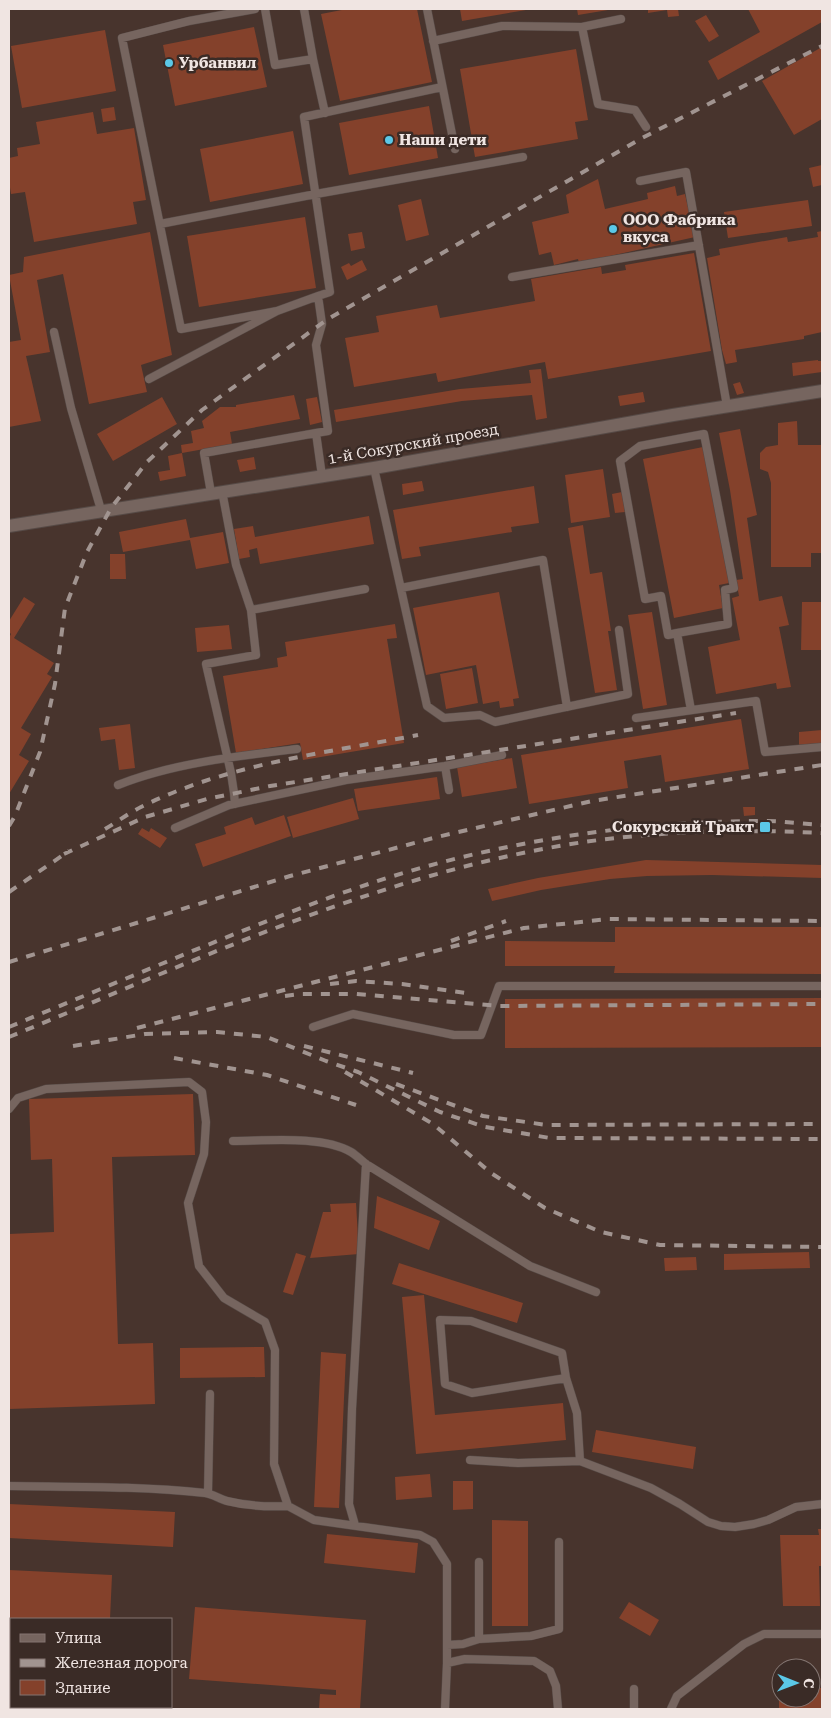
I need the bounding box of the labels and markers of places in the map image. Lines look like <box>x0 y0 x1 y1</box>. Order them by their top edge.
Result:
place label: Урбанвил <box>179 54 256 72</box>
marker: Урбанвил <box>163 57 175 69</box>
place label: Наши дети <box>399 131 487 149</box>
marker: Наши дети <box>383 134 395 146</box>
place label: ООО Фабрика вкуса <box>623 211 736 246</box>
marker: ООО Фабрика вкуса <box>607 223 619 235</box>
place label: Сокурский Тракт <box>612 818 754 836</box>
marker: Сокурский Тракт <box>758 820 772 834</box>

